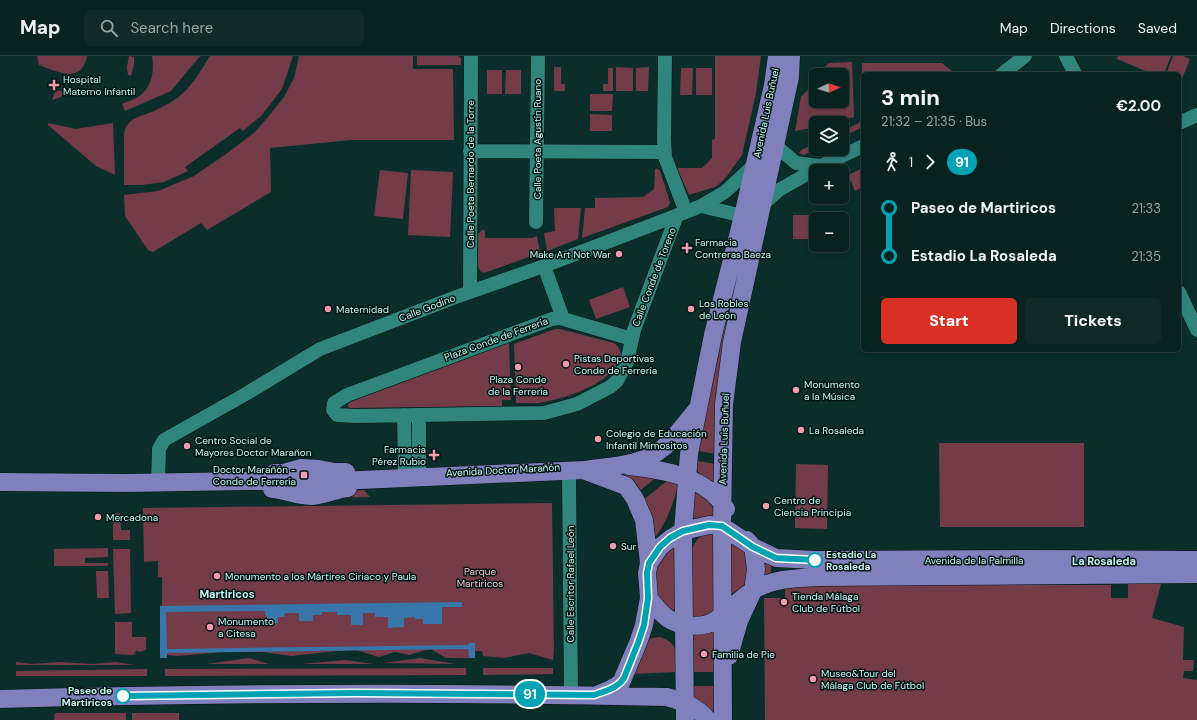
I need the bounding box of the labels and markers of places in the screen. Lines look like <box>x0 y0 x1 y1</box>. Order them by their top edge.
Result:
place label: Hospital Materno Infantil <box>63 73 135 98</box>
marker: Hospital Materno Infantil <box>48 79 60 91</box>
place label: Farmacia Contreras Baeza <box>695 236 771 261</box>
marker: Farmacia Contreras Baeza <box>682 243 692 253</box>
place label: Make Art Not War <box>530 248 611 261</box>
marker: Make Art Not War <box>614 249 624 259</box>
place label: Los Robles de León <box>699 297 748 322</box>
place label: Maternidad <box>336 303 389 316</box>
marker: Maternidad <box>323 304 333 314</box>
marker: Los Robles de León <box>686 304 696 314</box>
place label: Pistas Deportivas Conde de Ferrería <box>574 352 657 377</box>
marker: Pistas Deportivas Conde de Ferrería <box>561 359 571 369</box>
marker: Plaza Conde de la Ferrería <box>513 362 523 372</box>
place label: Plaza Conde de la Ferrería <box>488 373 548 398</box>
place label: Monumento a la Música <box>804 378 860 403</box>
marker: Monumento a la Música <box>791 385 801 395</box>
place label: La Rosaleda <box>809 424 864 437</box>
marker: La Rosaleda <box>796 425 806 435</box>
place label: Colegio de Educación Infantil Mimositos <box>606 427 707 452</box>
place label: Centro Social de Mayores Doctor Marañon <box>195 434 312 459</box>
marker: Colegio de Educación Infantil Mimositos <box>593 434 603 444</box>
marker: Centro Social de Mayores Doctor Marañon <box>182 441 192 451</box>
place label: Farmacia Pérez Rubio <box>372 443 426 468</box>
marker: Farmacia Pérez Rubio <box>429 450 439 460</box>
place label: Doctor Marañón - Conde de Ferrería <box>213 463 296 488</box>
marker: Doctor Marañón - Conde de Ferrería <box>299 470 309 480</box>
place label: Centro de Ciencia Principia <box>774 494 851 519</box>
marker: Centro de Ciencia Principia <box>761 501 771 511</box>
place label: Mercadona <box>106 511 158 524</box>
marker: Mercadona <box>93 512 103 522</box>
place label: Sur <box>621 540 637 553</box>
marker: Sur <box>608 541 618 551</box>
place label: Estadio La Rosaleda <box>826 548 877 573</box>
marker: Estadio La Rosaleda <box>807 552 823 568</box>
place label: Monumento a los Mártires Ciriaco y Paula <box>225 570 416 583</box>
marker: Monumento a los Mártires Ciriaco y Paula <box>212 571 222 581</box>
place label: Tienda Málaga Club de Fútbol <box>792 590 860 615</box>
marker: Tienda Málaga Club de Fútbol <box>779 597 789 607</box>
place label: Monumento a Citesa <box>218 615 274 640</box>
marker: Monumento a Citesa <box>205 622 215 632</box>
place label: Familia de Pie <box>712 648 775 661</box>
marker: Familia de Pie <box>699 649 709 659</box>
place label: Museo&Tour del Málaga Club de Fútbol <box>821 667 924 692</box>
marker: Museo&Tour del Málaga Club de Fútbol <box>808 674 818 684</box>
place label: Paseo de Martiricos <box>62 684 112 709</box>
marker: Paseo de Martiricos <box>115 688 131 704</box>

